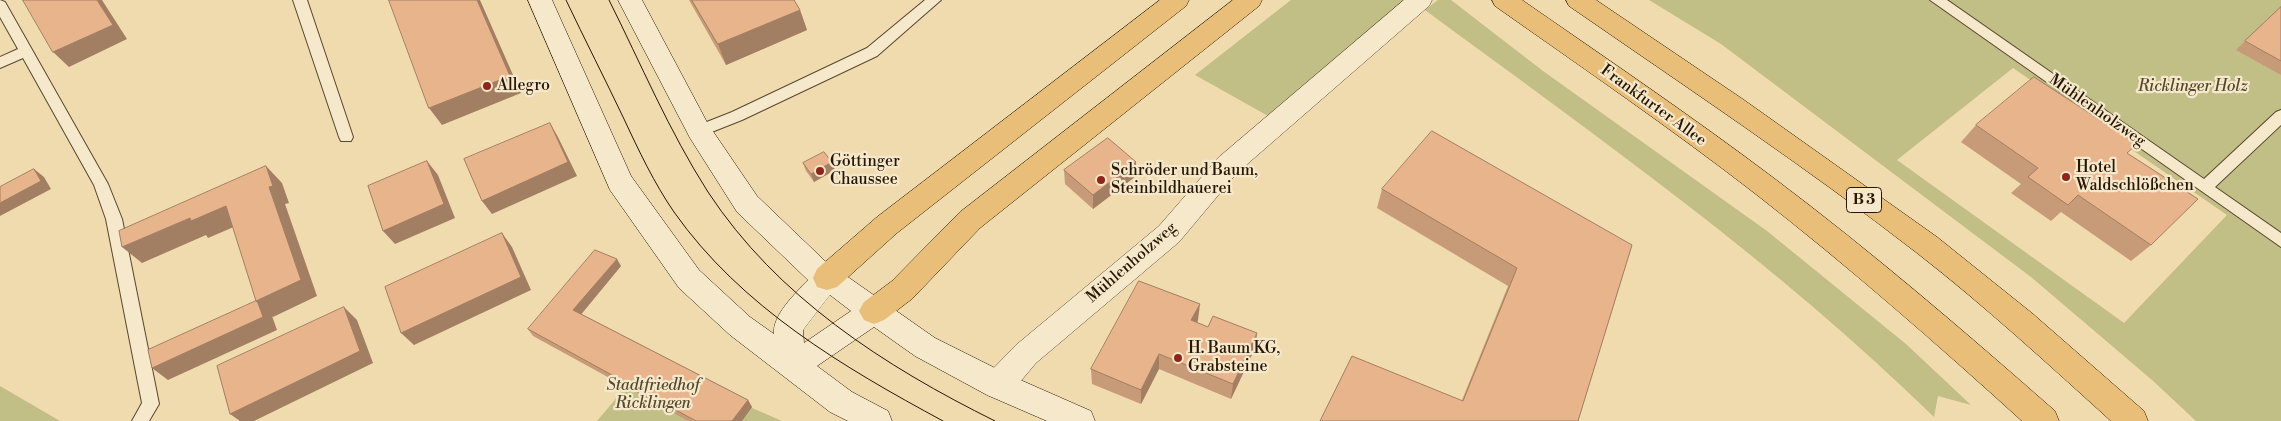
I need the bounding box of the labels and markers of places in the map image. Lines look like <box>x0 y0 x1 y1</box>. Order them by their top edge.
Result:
place label: Allegro <box>497 76 550 96</box>
marker: Allegro <box>481 80 493 92</box>
place label: Göttinger Chaussee <box>830 152 900 190</box>
place label: Hotel Waldschlößchen <box>2076 158 2194 196</box>
place label: Schröder und Baum, Steinbildhauerei <box>1111 161 1258 199</box>
marker: Göttinger Chaussee <box>814 165 826 177</box>
marker: Hotel Waldschlößchen <box>2060 171 2072 183</box>
marker: Schröder und Baum, Steinbildhauerei <box>1095 174 1107 186</box>
place label: H. Baum KG, Grabsteine <box>1188 339 1280 377</box>
marker: H. Baum KG, Grabsteine <box>1172 352 1184 364</box>

